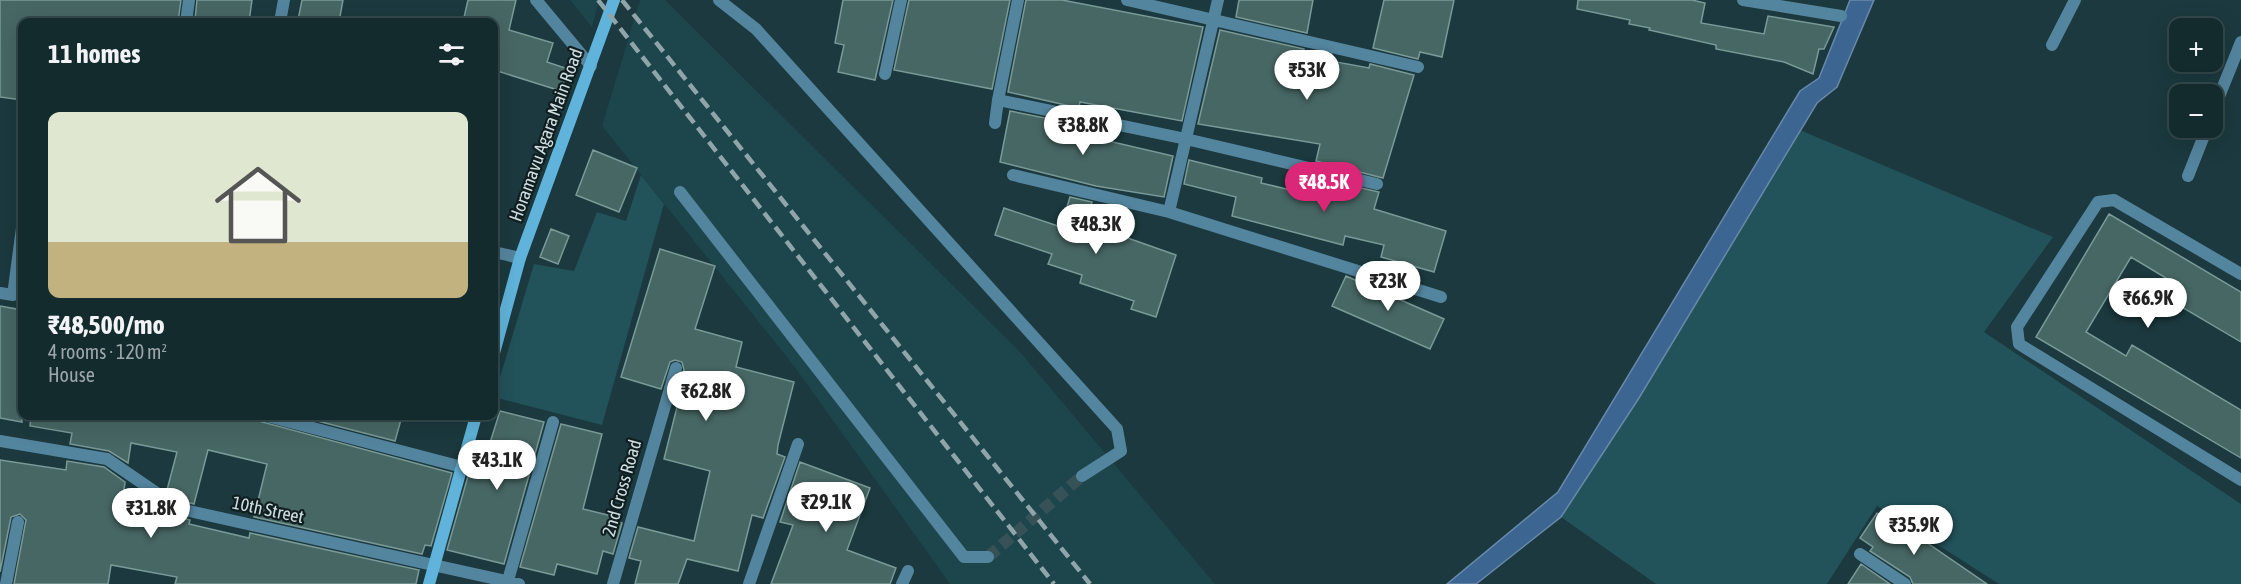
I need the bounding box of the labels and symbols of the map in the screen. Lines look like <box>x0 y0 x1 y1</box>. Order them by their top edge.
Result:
street label: Horamavu Agara Main Road <box>504 45 587 224</box>
pin: ₹53K <box>1271 50 1343 101</box>
pin: ₹38.8K <box>1034 105 1132 156</box>
pin: ₹48.5K <box>1275 162 1373 213</box>
pin: ₹48.3K <box>1047 204 1145 255</box>
pin: ₹23K <box>1352 261 1424 312</box>
pin: ₹66.9K <box>2099 278 2197 329</box>
pin: ₹62.8K <box>657 371 755 422</box>
street label: 2nd Cross Road <box>598 437 645 539</box>
pin: ₹43.1K <box>448 440 546 491</box>
pin: ₹29.1K <box>777 482 875 533</box>
pin: ₹31.8K <box>102 488 200 539</box>
street label: 10th Street <box>230 492 306 527</box>
pin: ₹35.9K <box>1865 505 1963 556</box>

